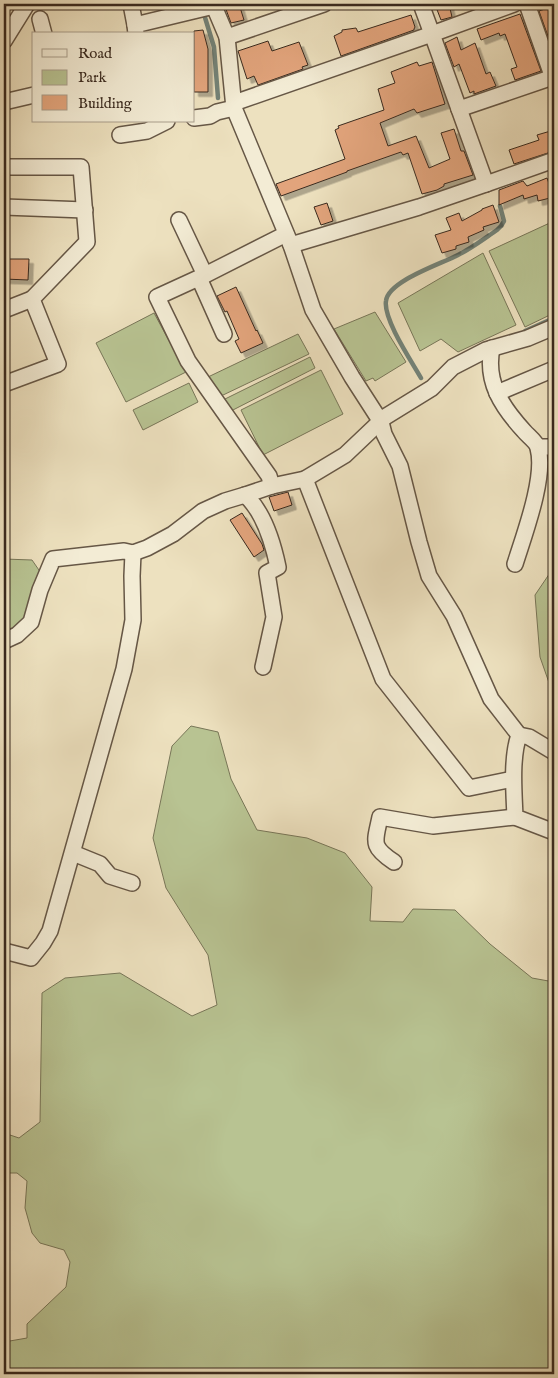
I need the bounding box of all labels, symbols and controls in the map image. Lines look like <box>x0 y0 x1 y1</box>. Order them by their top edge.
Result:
legend <box>32 32 195 122</box>
text: Road <box>78 44 113 63</box>
text: Park <box>78 68 108 87</box>
text: Building <box>78 94 133 113</box>

